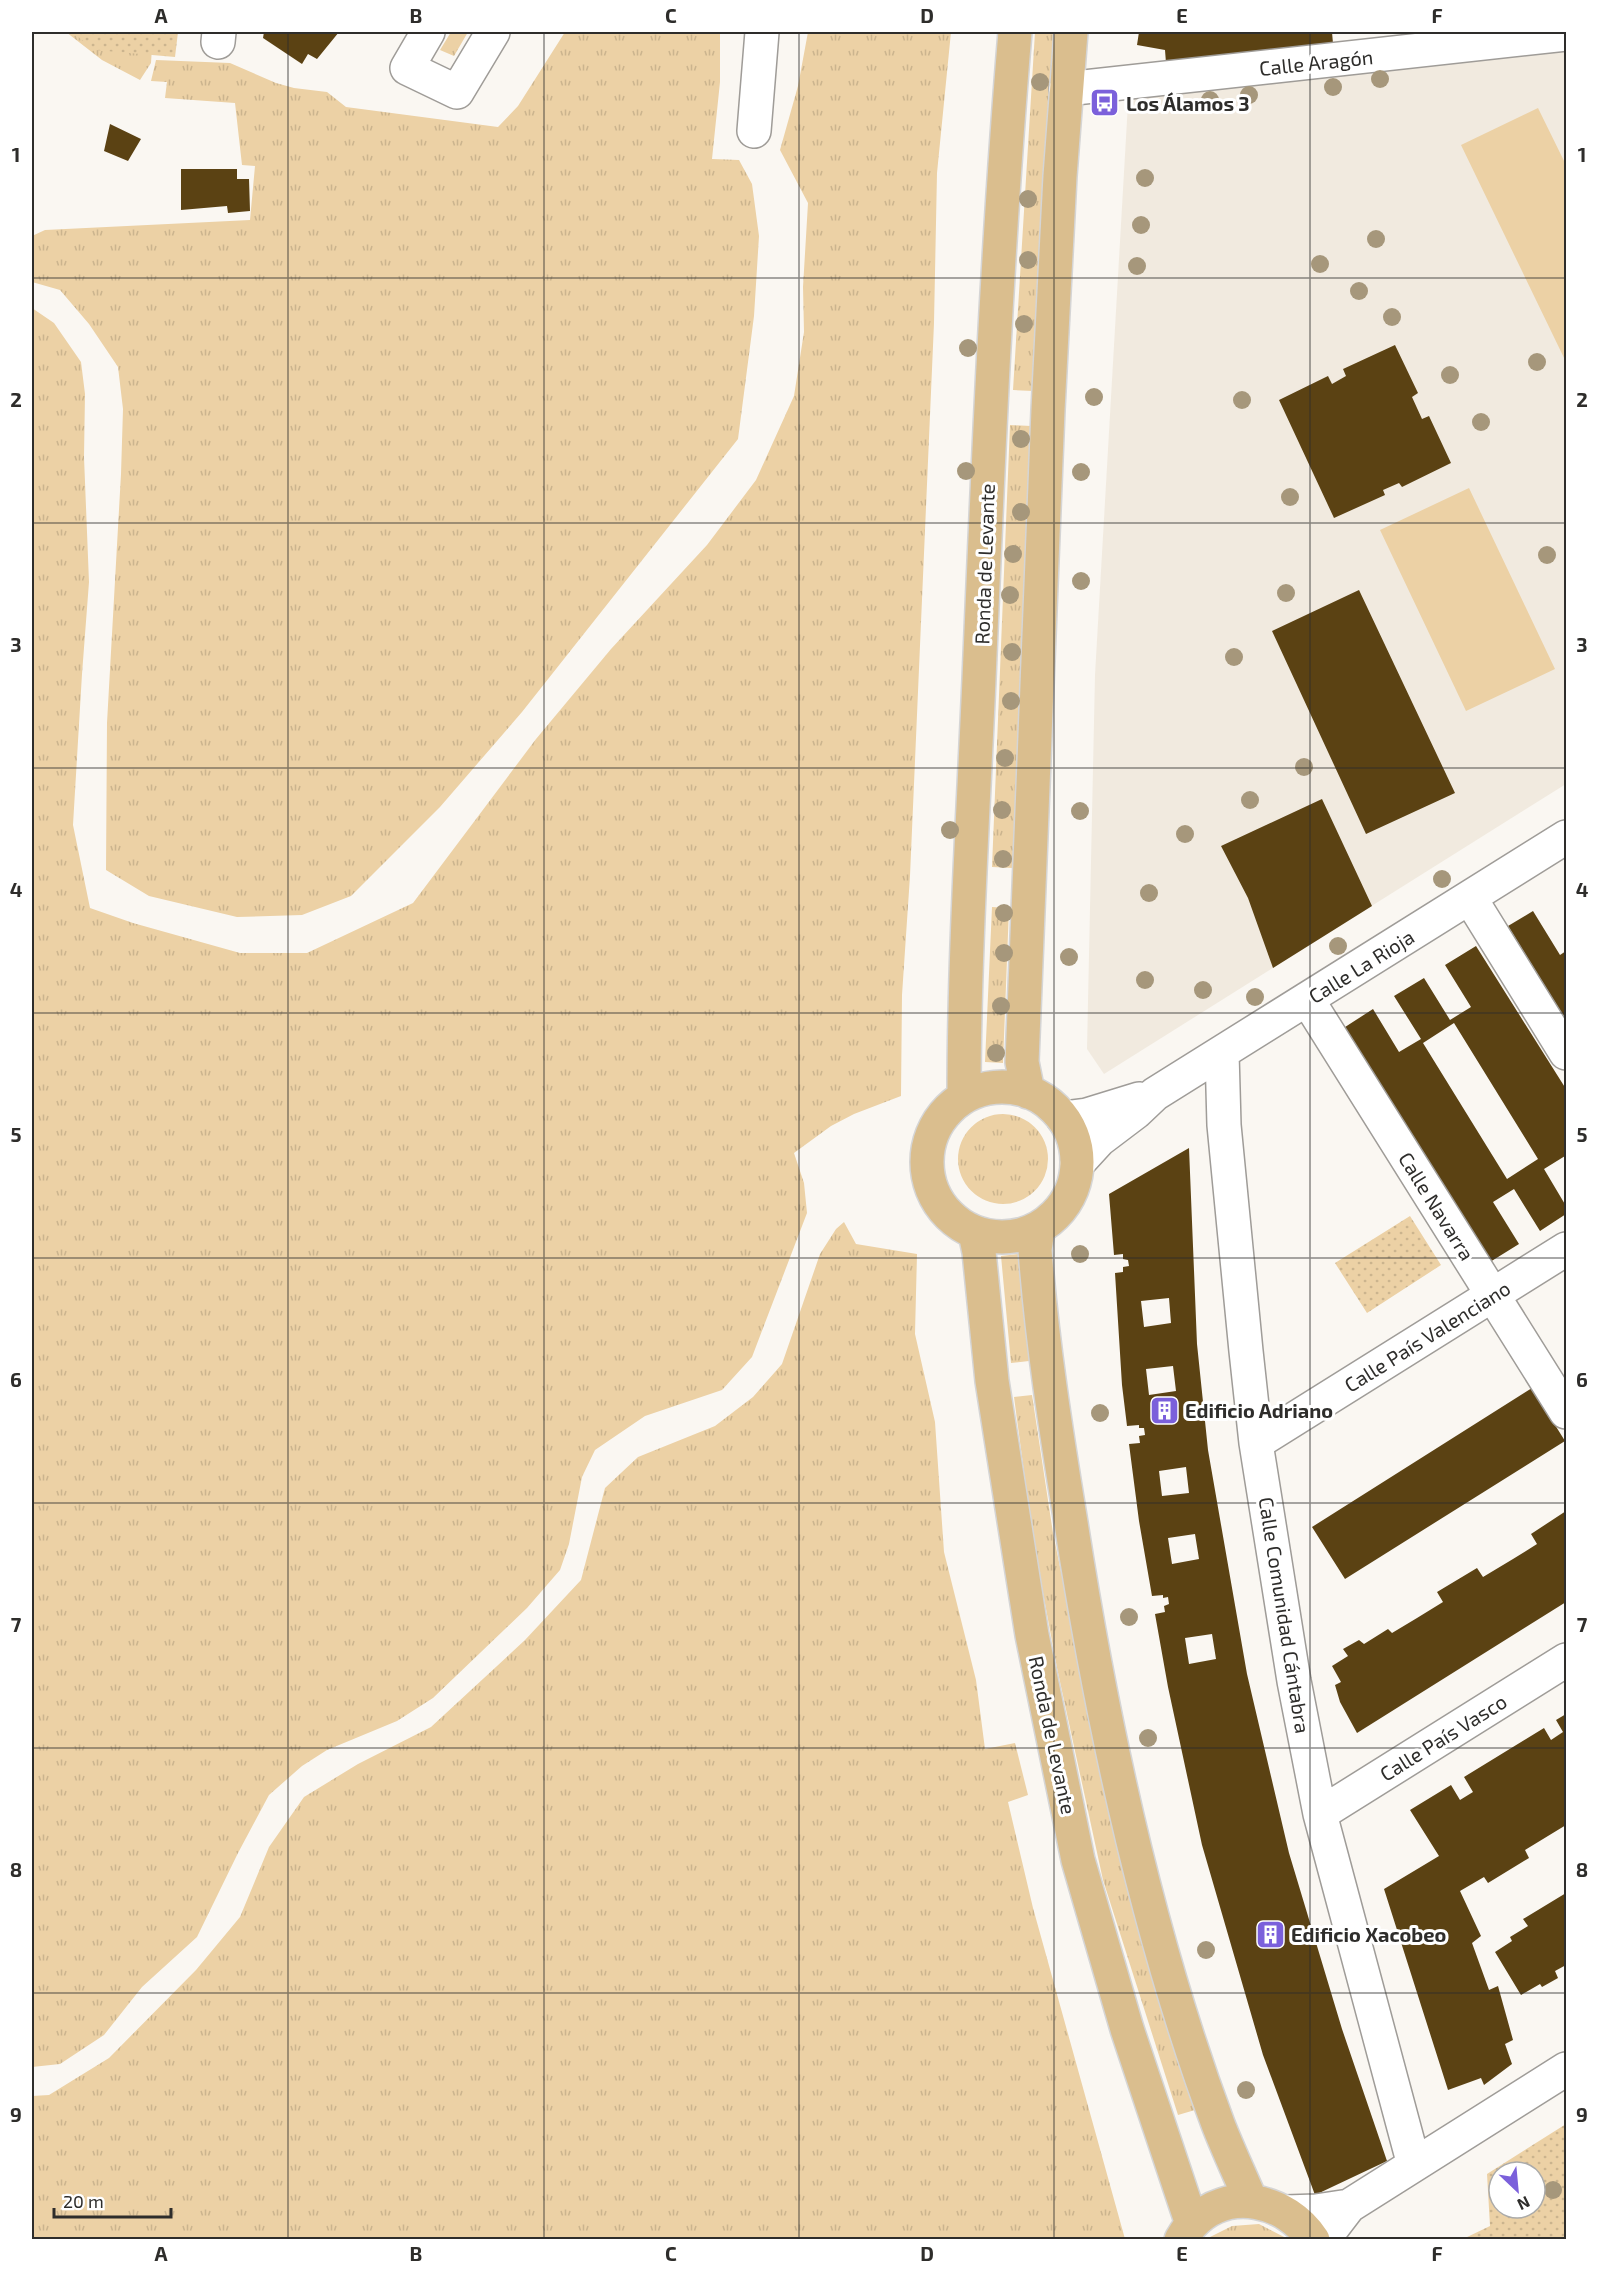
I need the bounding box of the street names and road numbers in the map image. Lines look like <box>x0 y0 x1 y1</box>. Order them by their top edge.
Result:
street label: Calle Aragón <box>1258 44 1374 80</box>
street label: Ronda de Levante <box>969 483 999 645</box>
street label: Calle La Rioja <box>1304 924 1418 1008</box>
street label: Calle Navarra <box>1394 1147 1480 1265</box>
street label: Calle País Valenciano <box>1340 1275 1514 1397</box>
street label: Calle Comunidad Cántabra <box>1254 1495 1316 1735</box>
street label: Ronda de Levante <box>1025 1654 1081 1816</box>
street label: Calle País Vasco <box>1375 1688 1511 1786</box>

